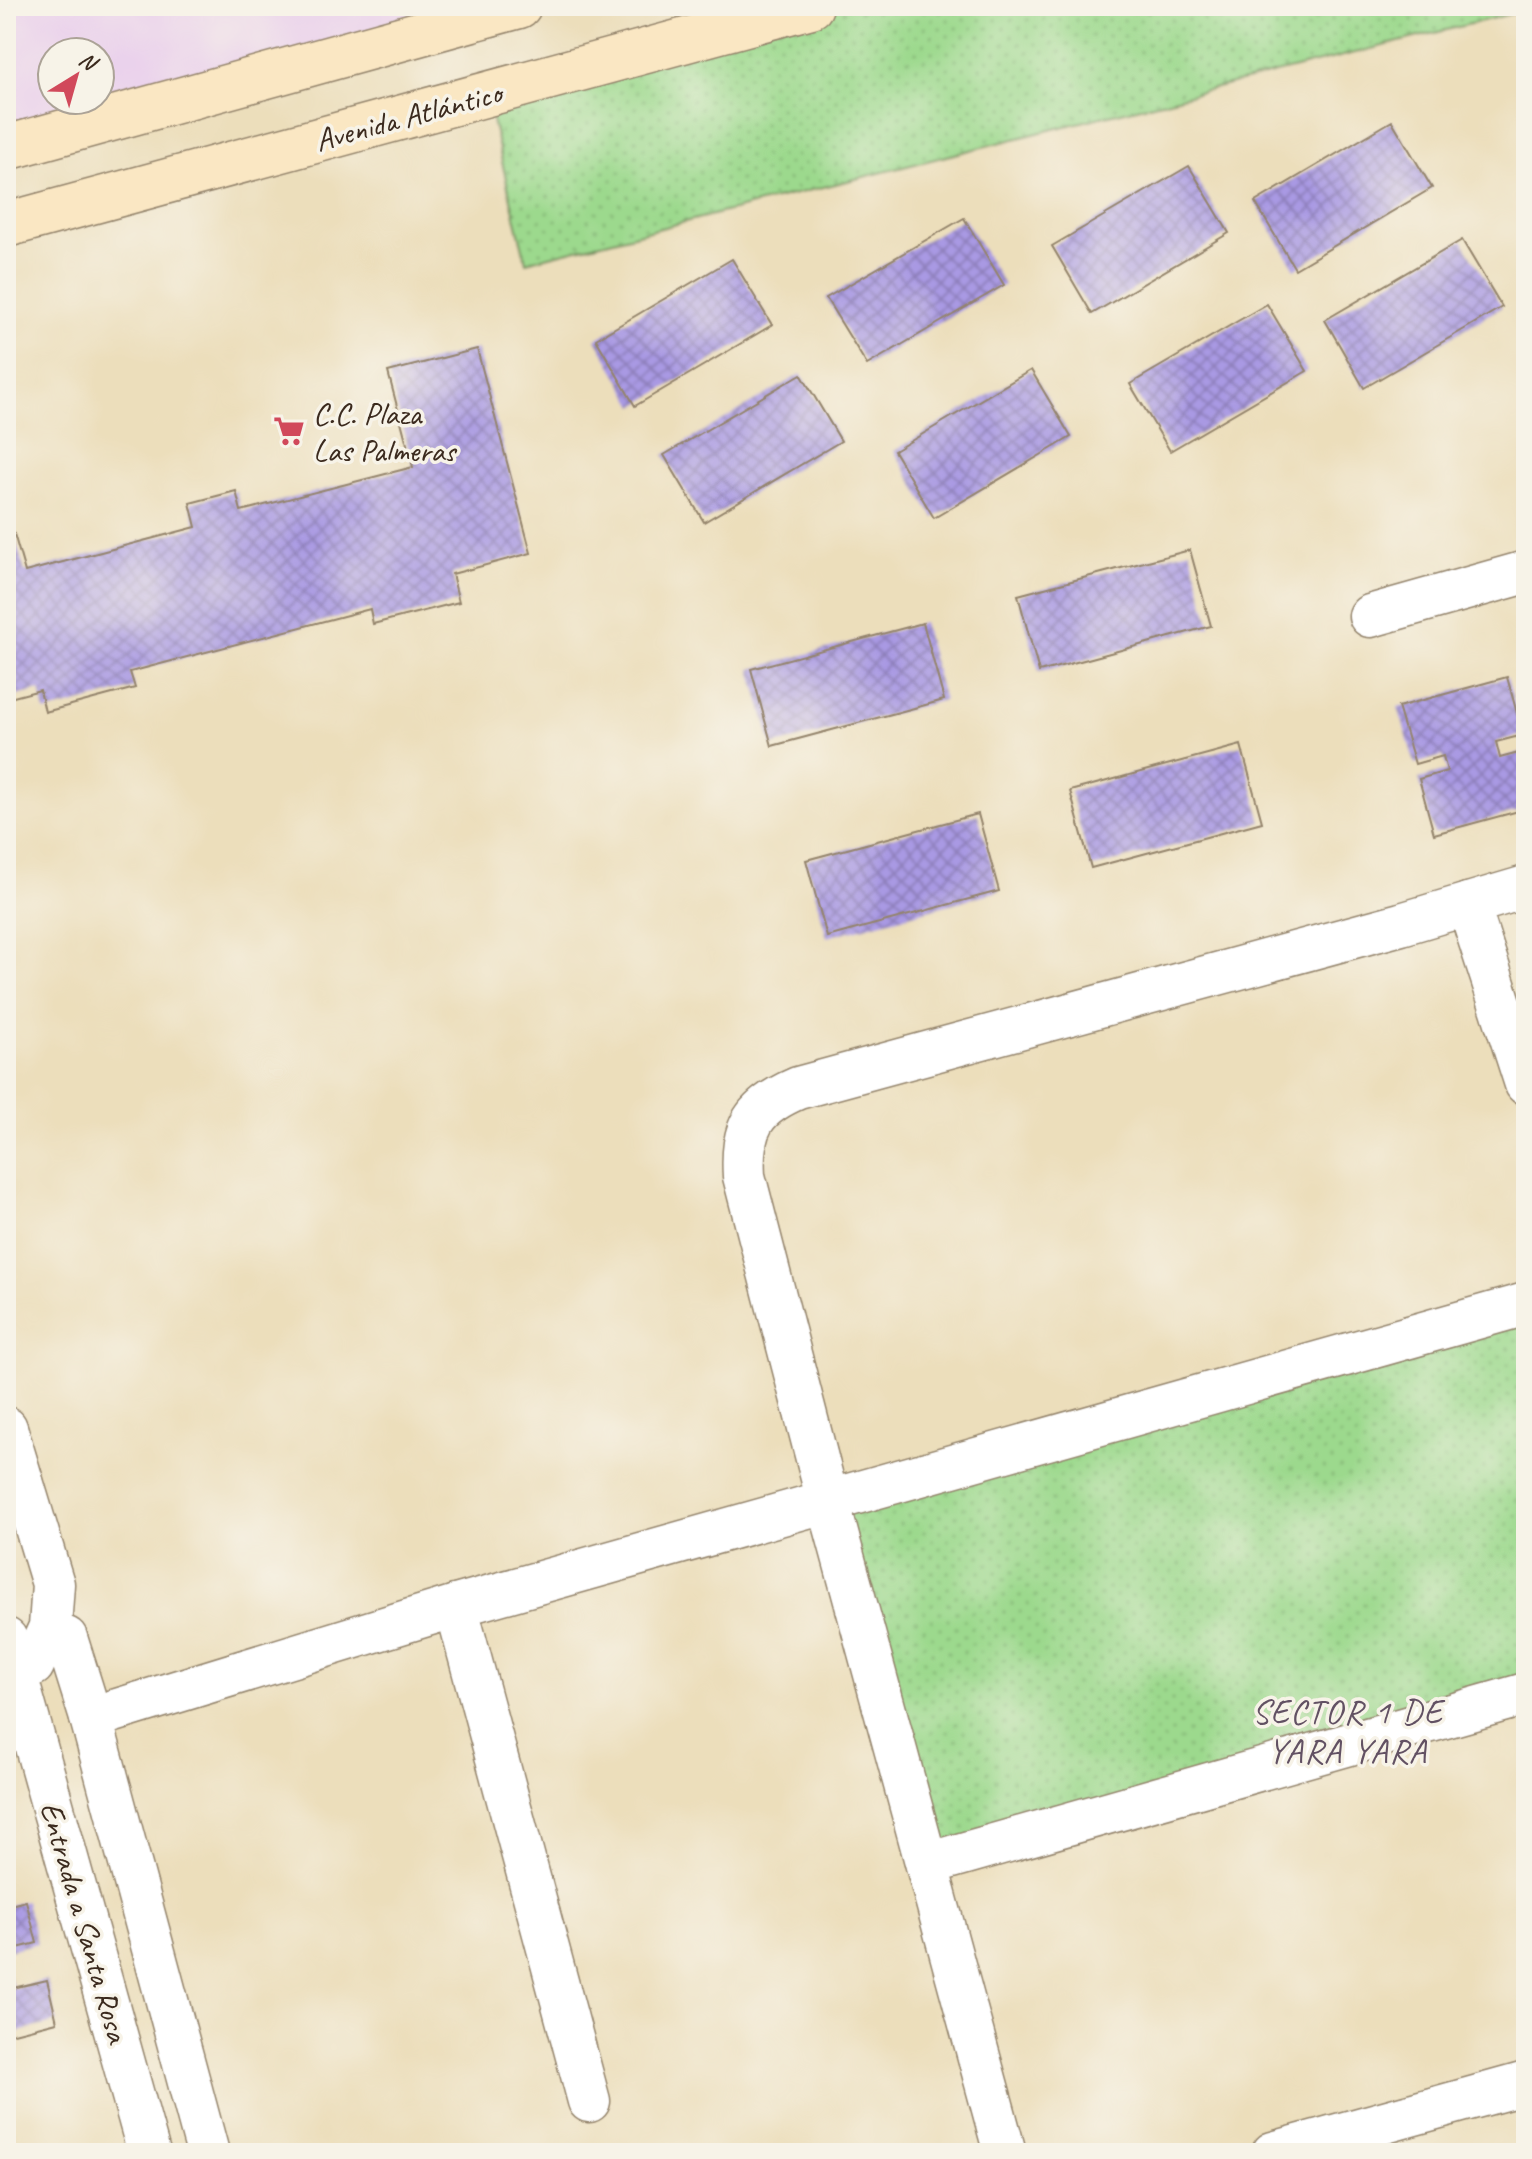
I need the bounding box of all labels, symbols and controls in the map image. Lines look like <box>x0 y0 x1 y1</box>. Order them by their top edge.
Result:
north arrow <box>36 36 116 116</box>
text: N <box>74 46 104 78</box>
street label: Avenida Atlántico <box>311 71 509 161</box>
place label: C.C. Plaza Las Palmeras <box>313 393 457 471</box>
supermarket icon: C.C. Plaza Las Palmeras <box>272 414 306 448</box>
district label: SECTOR 1 DE YARA YARA <box>1252 1690 1446 1772</box>
street label: Entrada a Santa Rosa <box>31 1797 139 2049</box>

